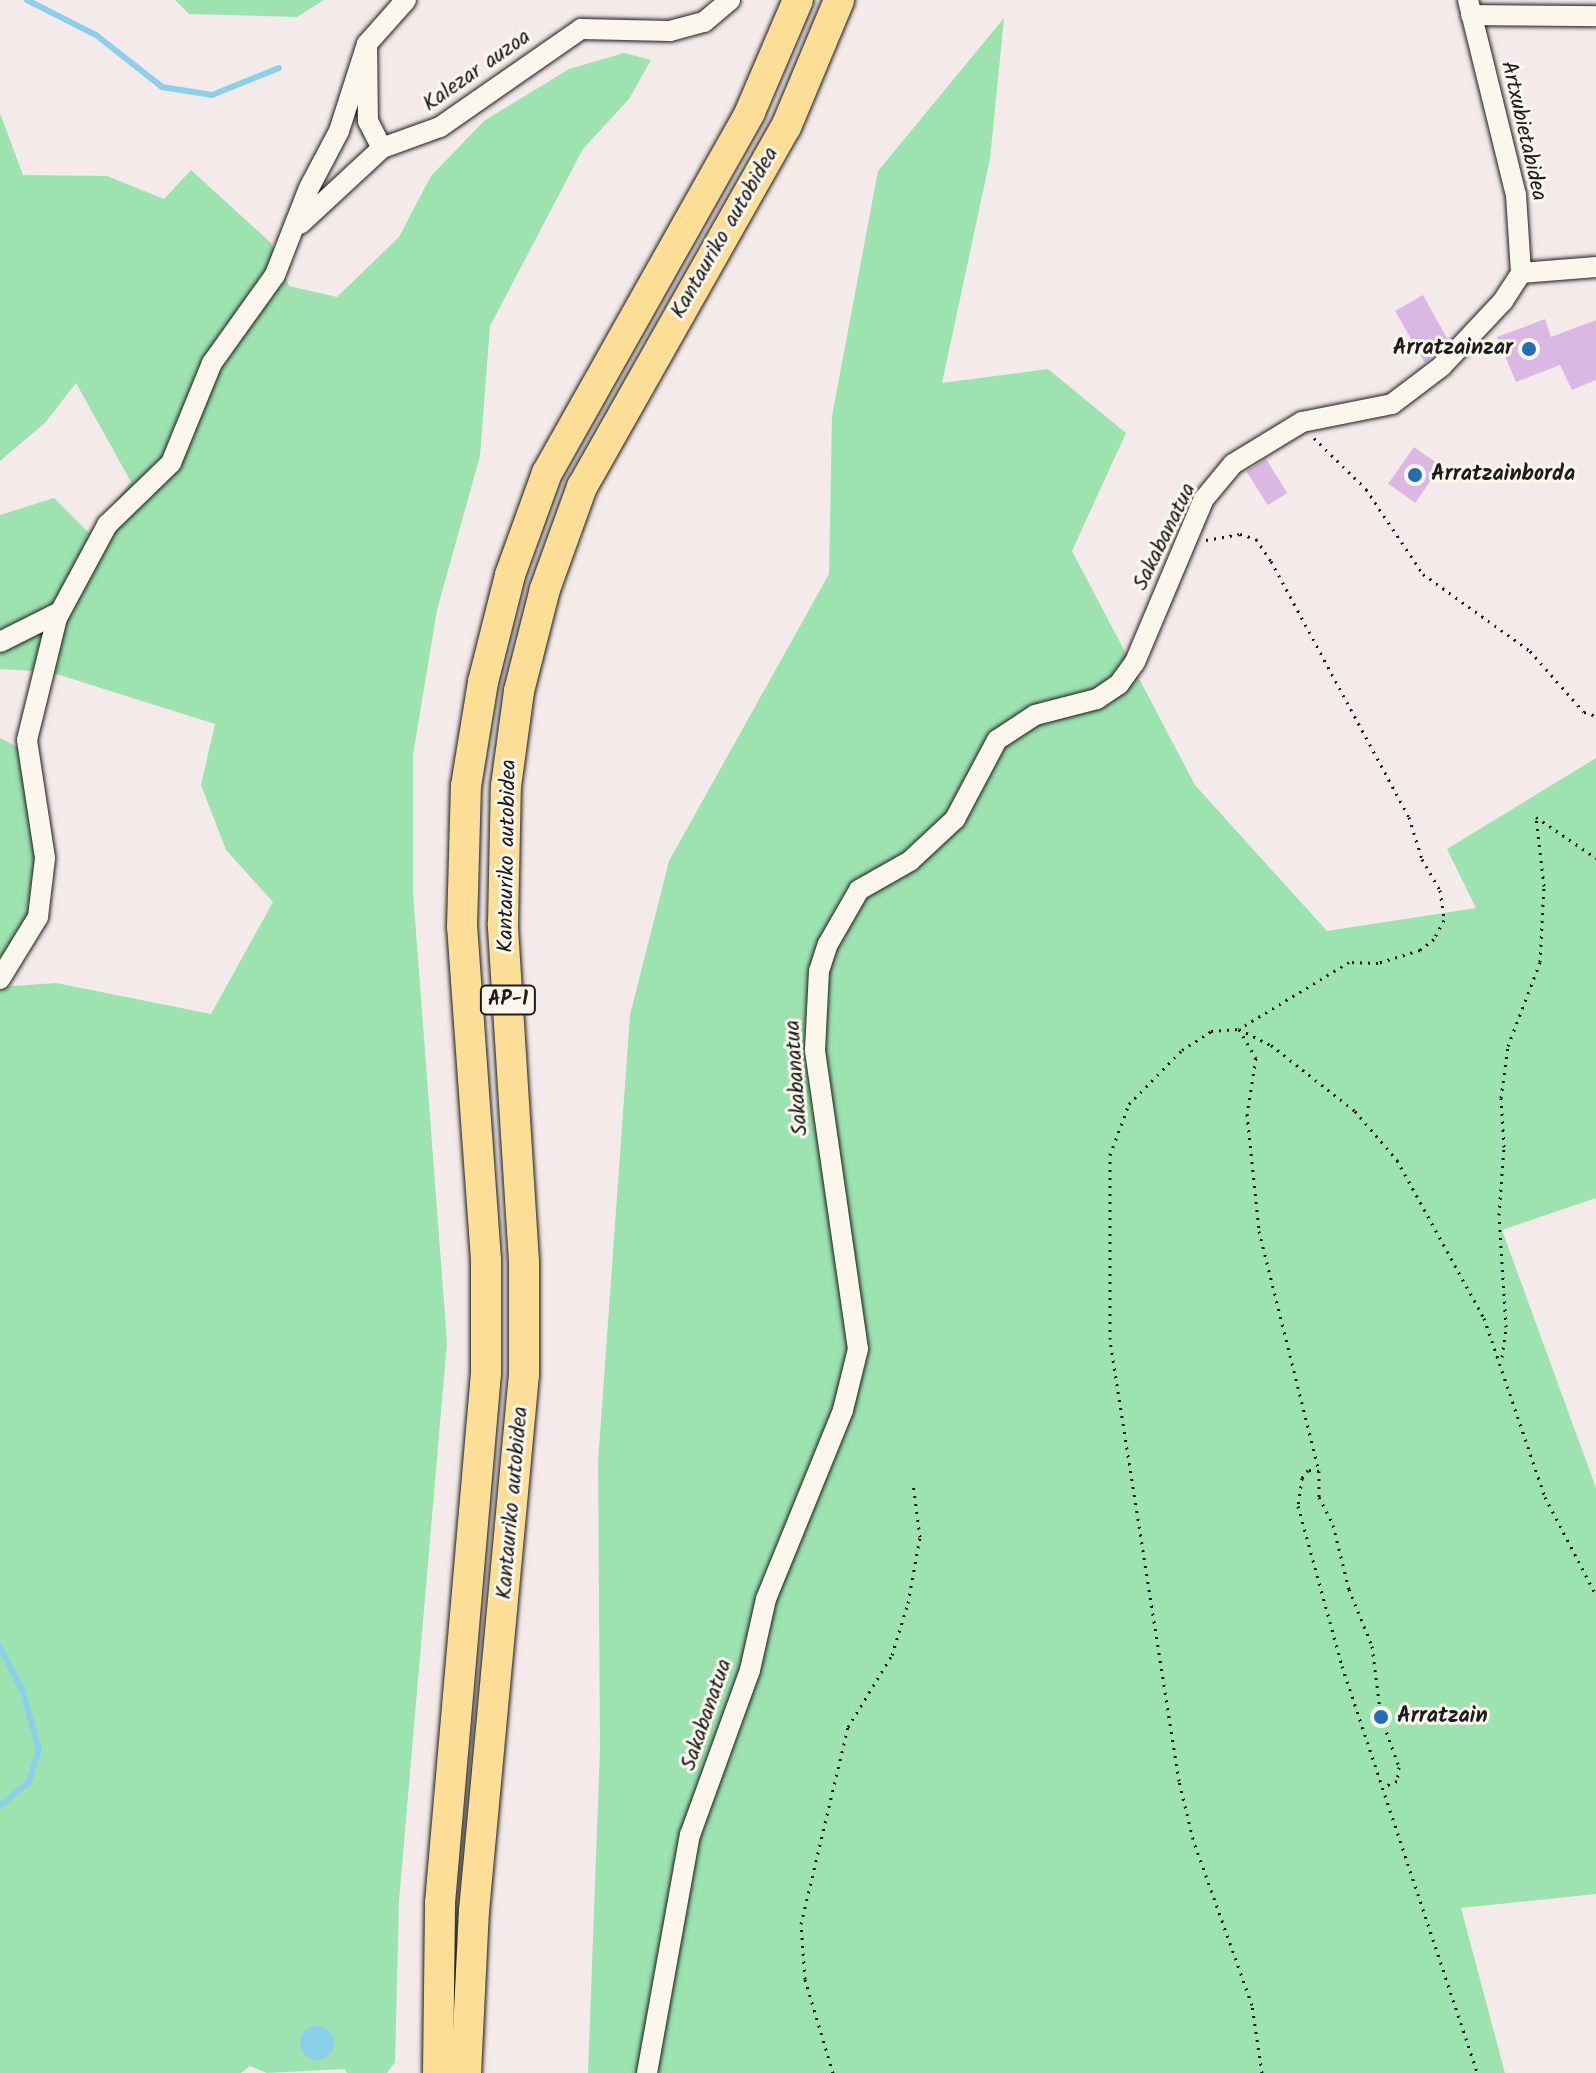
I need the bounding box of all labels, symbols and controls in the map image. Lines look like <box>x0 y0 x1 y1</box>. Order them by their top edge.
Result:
street label: Kalezar auzoa <box>418 24 536 118</box>
street label: Artxubietabidea <box>1494 59 1552 203</box>
street label: Kantauriko autobidea <box>665 143 785 323</box>
place label: Arratzainzar <box>1393 336 1513 362</box>
marker: Arratzainzar <box>1520 340 1538 358</box>
place label: Arratzainborda <box>1431 462 1575 488</box>
marker: Arratzainborda <box>1406 466 1424 484</box>
street label: Sakabanatua <box>1128 479 1202 595</box>
street label: Kantauriko autobidea <box>493 759 523 953</box>
road number: AP-1 <box>478 984 538 1016</box>
street label: Sakabanatua <box>780 1019 814 1137</box>
street label: Kantauriko autobidea <box>491 1405 535 1601</box>
street label: Sakabanatua <box>676 1656 738 1774</box>
place label: Arratzain <box>1397 1704 1488 1730</box>
marker: Arratzain <box>1372 1708 1390 1726</box>

